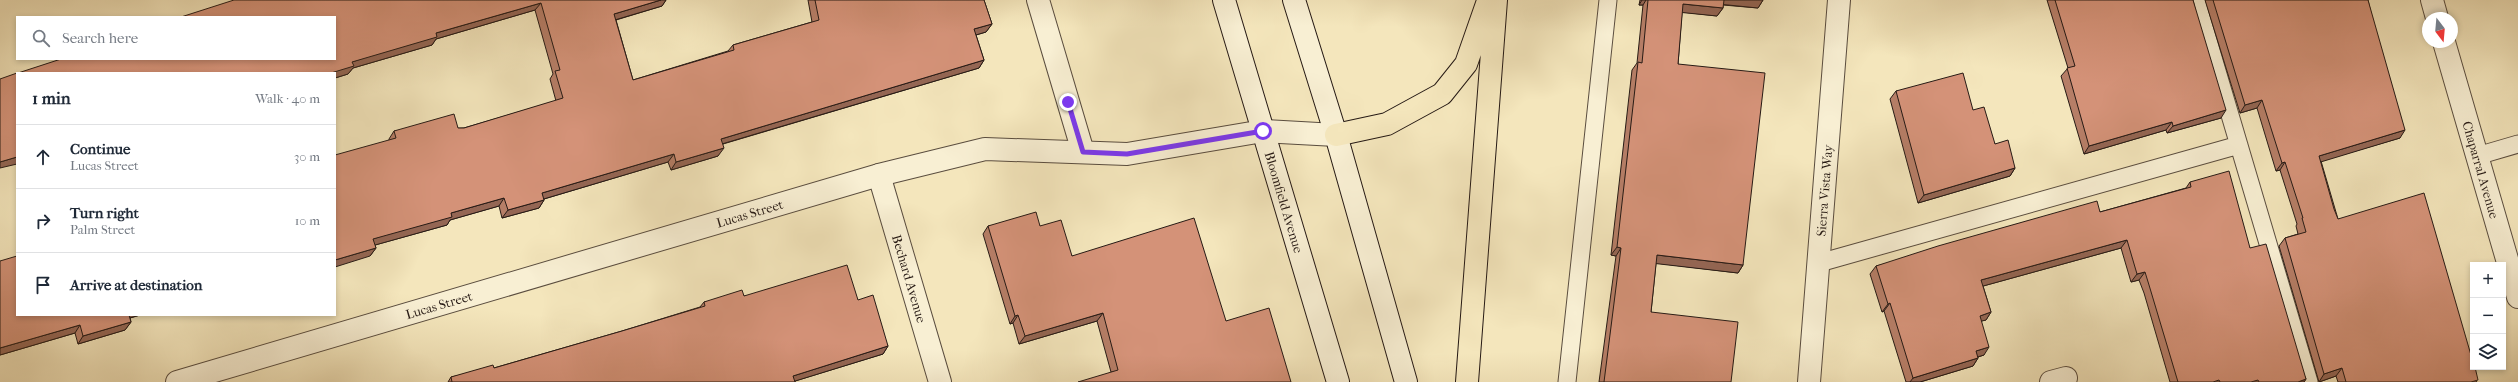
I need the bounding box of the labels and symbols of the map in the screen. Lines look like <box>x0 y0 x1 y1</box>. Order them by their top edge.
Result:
north arrow <box>2422 12 2458 48</box>
route end <box>1059 93 1077 111</box>
street label: Chaparral Avenue <box>2460 119 2502 221</box>
route start <box>1254 122 1272 140</box>
street label: Sierra Vista Way <box>1813 143 1835 237</box>
street label: Bloomfield Avenue <box>1262 150 1307 255</box>
street label: Lucas Street <box>714 196 785 230</box>
street label: Bechard Avenue <box>889 233 930 325</box>
street label: Lucas Street <box>404 288 474 322</box>

